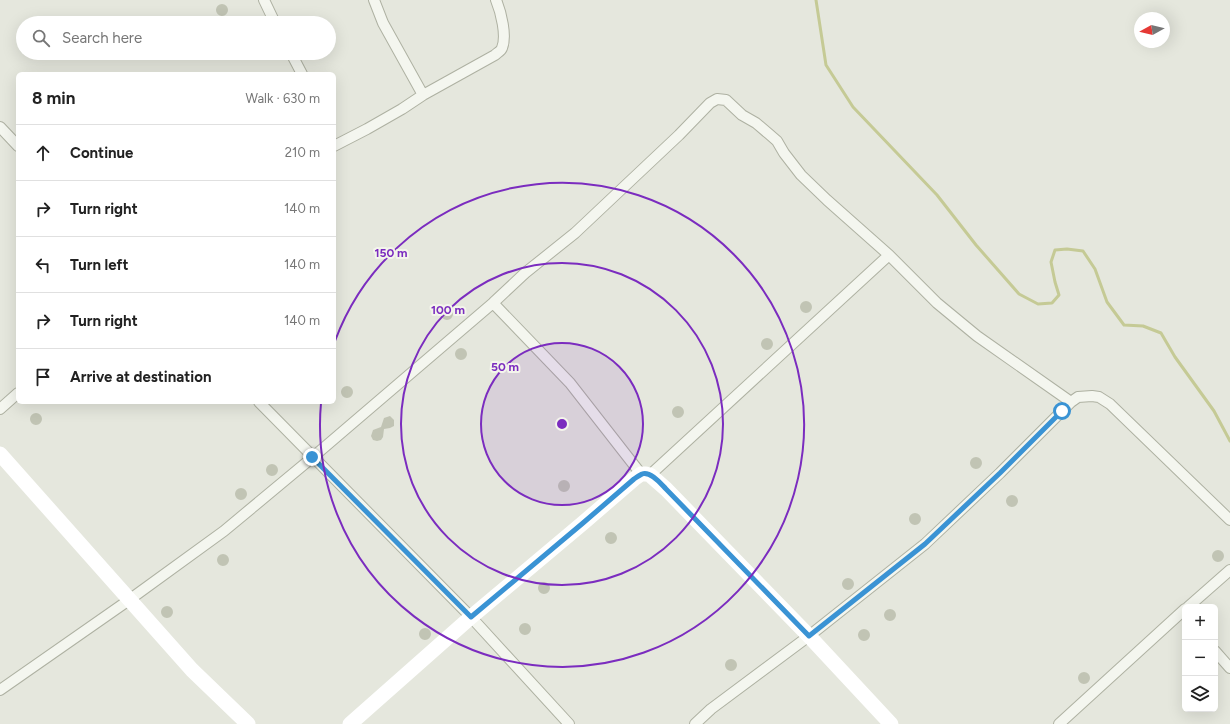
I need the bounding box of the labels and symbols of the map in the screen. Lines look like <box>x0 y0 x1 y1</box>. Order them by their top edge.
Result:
north arrow <box>1134 12 1170 48</box>
text: 150 m <box>374 246 408 260</box>
text: 100 m <box>431 303 465 317</box>
text: 50 m <box>491 360 519 374</box>
route start <box>1053 402 1071 420</box>
centre of rings <box>555 417 569 431</box>
route end <box>303 448 321 466</box>

